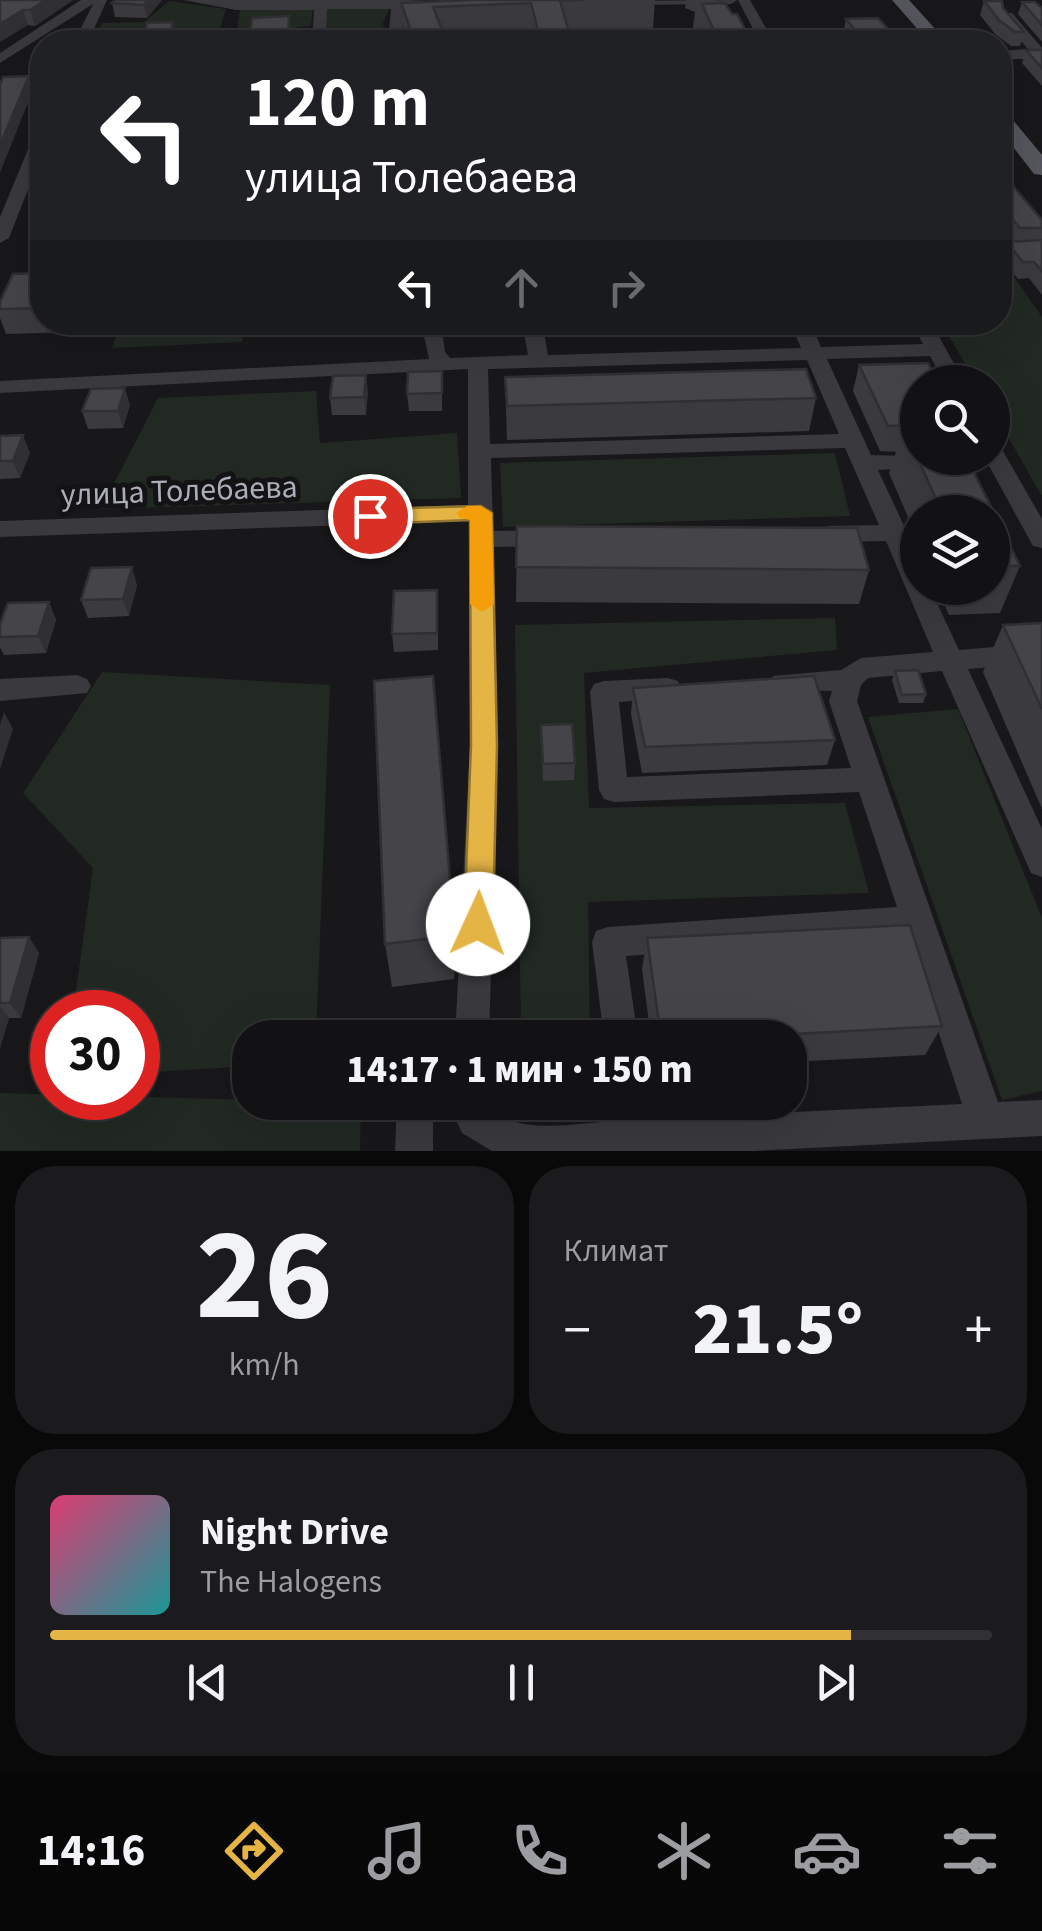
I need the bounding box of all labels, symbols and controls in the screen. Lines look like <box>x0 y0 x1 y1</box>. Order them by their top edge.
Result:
text: 120 m <box>245 53 430 153</box>
icon: left <box>80 70 210 200</box>
text: улица Толебаева <box>245 146 578 210</box>
icon: left <box>389 260 444 315</box>
icon: ahead <box>494 260 549 315</box>
icon: right <box>599 260 654 315</box>
map controls <box>900 365 1010 605</box>
button: search <box>900 365 1010 475</box>
street label: улица Толебаева <box>60 464 298 518</box>
pin <box>328 474 413 559</box>
icon: arrive <box>343 489 398 544</box>
button: layers <box>900 495 1010 605</box>
position arrow <box>426 872 530 976</box>
speed limit sign: 30 <box>30 990 160 1120</box>
text: 14:17 · 1 мин · 150 m <box>347 1043 692 1097</box>
text: 26 <box>196 1184 333 1369</box>
text: Климат <box>564 1228 668 1274</box>
text: 21.5° <box>692 1276 863 1383</box>
text: − <box>564 1292 591 1370</box>
text: + <box>965 1292 992 1370</box>
text: km/h <box>229 1342 300 1388</box>
text: Night Drive <box>200 1505 389 1559</box>
text: The Halogens <box>200 1559 382 1605</box>
icon: previous <box>180 1655 235 1710</box>
icon: pause <box>494 1655 549 1710</box>
icon: next <box>808 1655 863 1710</box>
icon: directions <box>219 1816 289 1886</box>
icon: music <box>362 1816 432 1886</box>
icon: phone <box>505 1816 575 1886</box>
icon: climate <box>649 1816 719 1886</box>
icon: car <box>792 1816 862 1886</box>
icon: filters <box>935 1816 1005 1886</box>
text: 14:16 <box>37 1819 145 1883</box>

